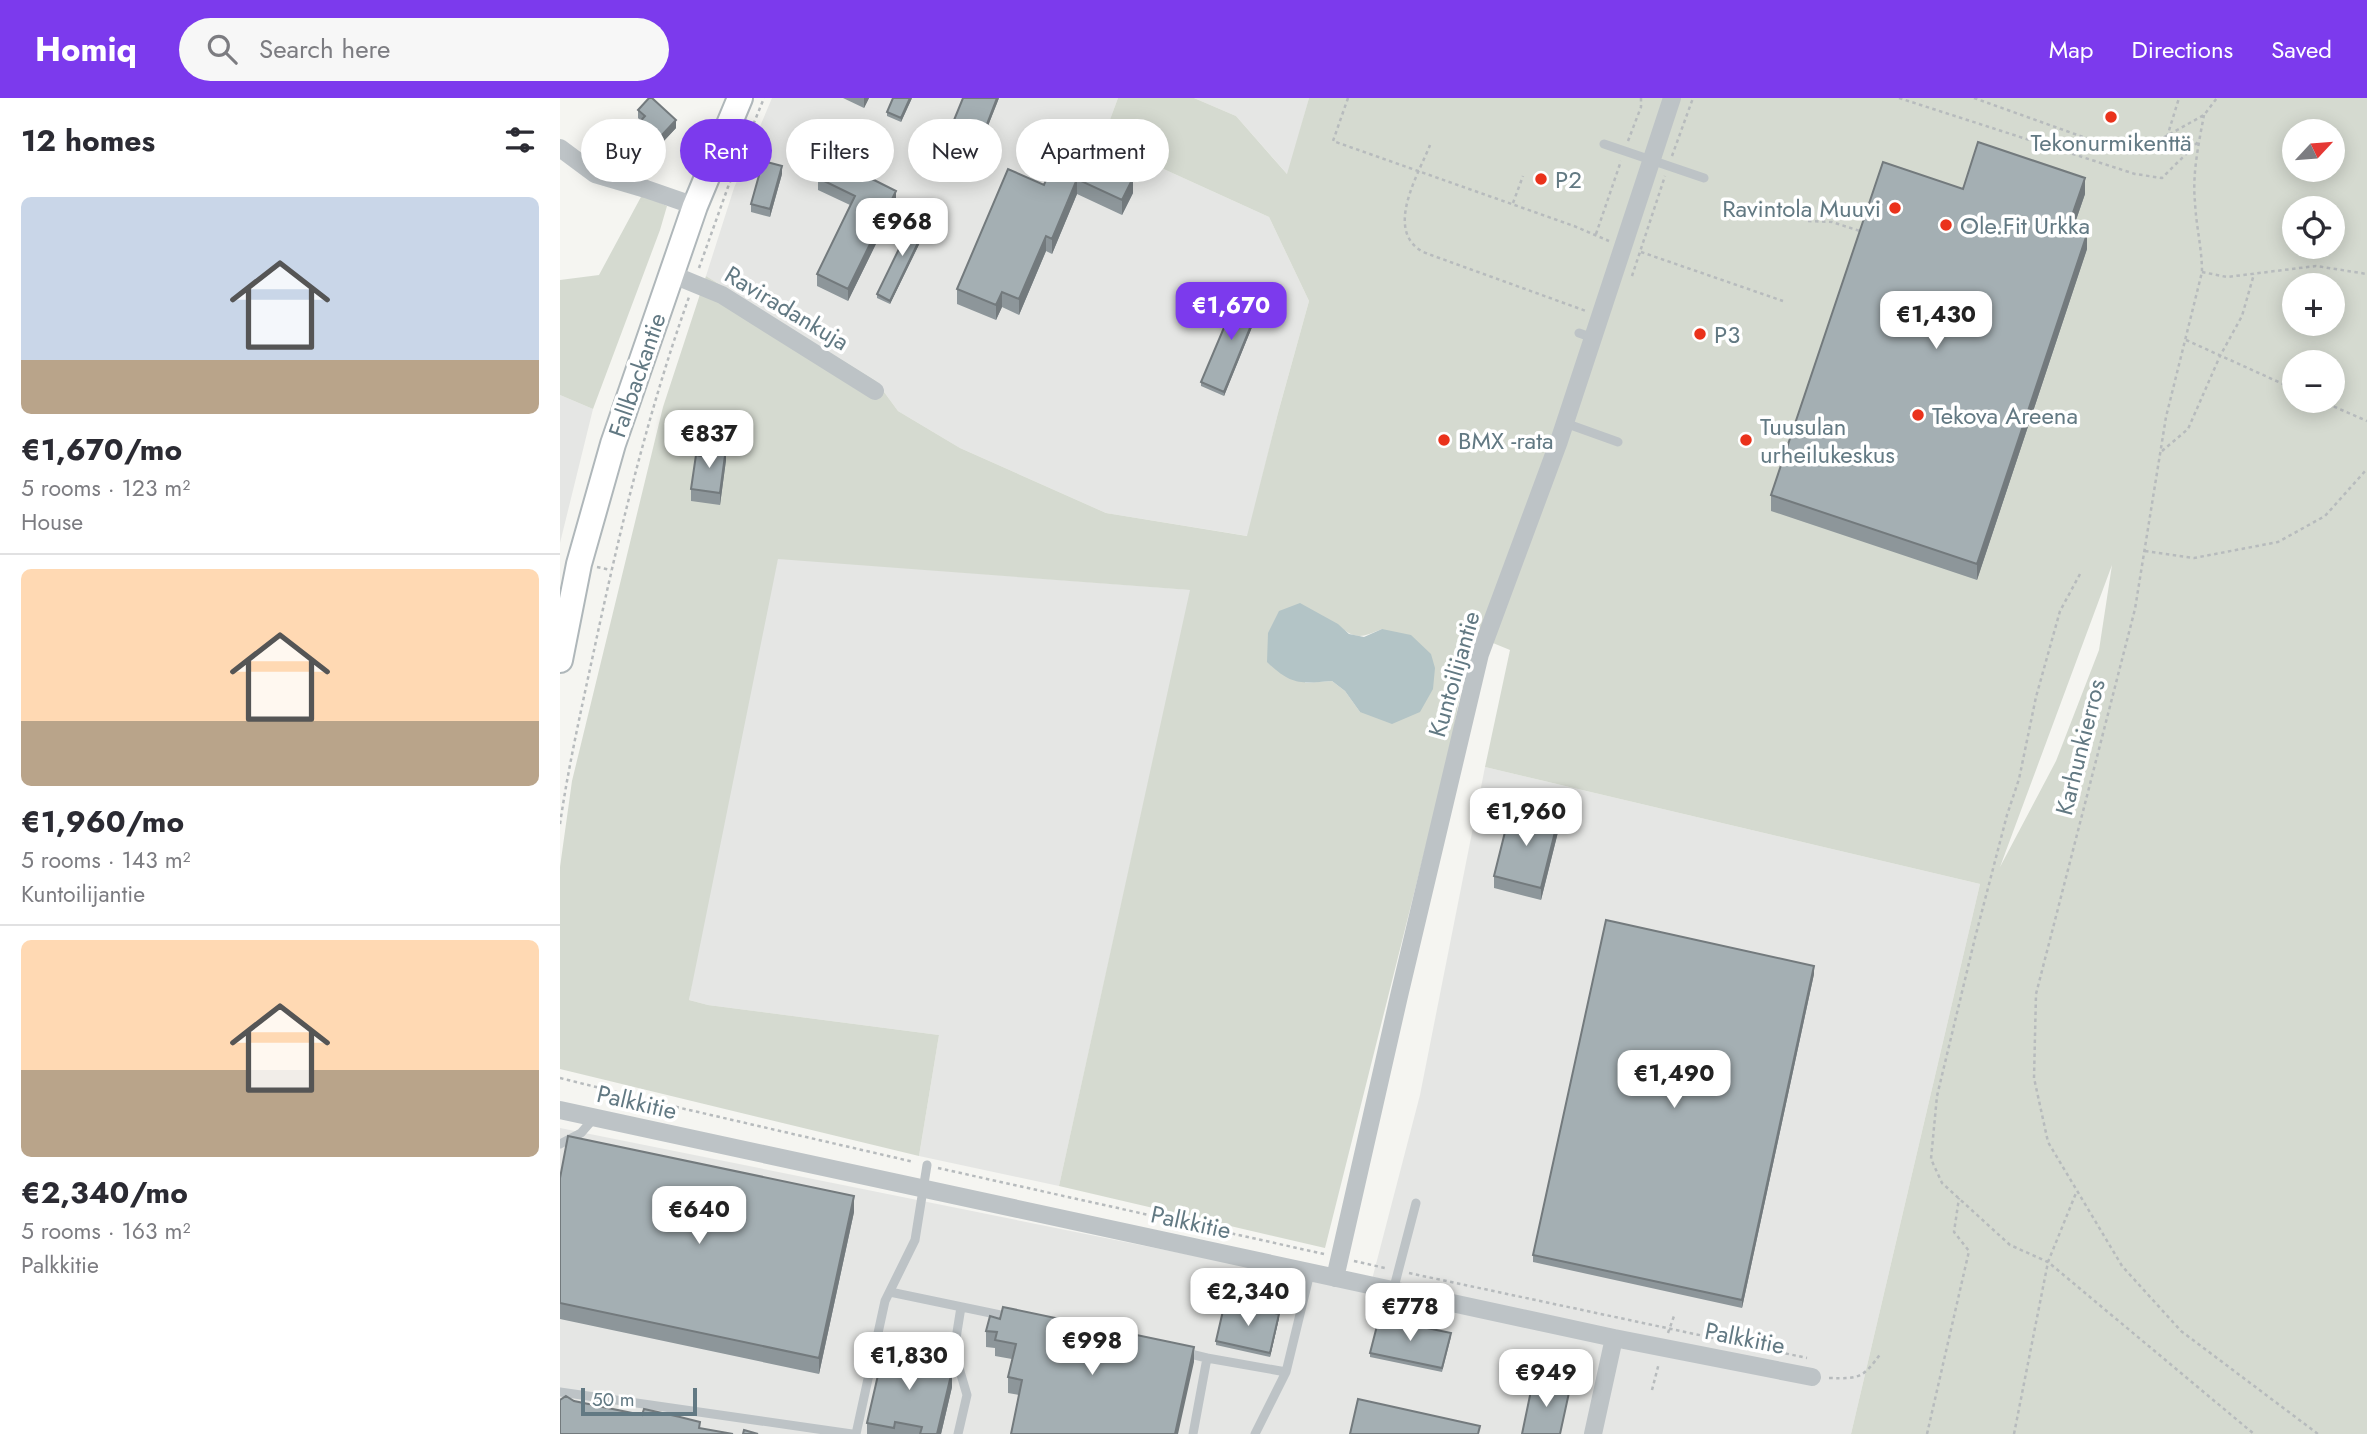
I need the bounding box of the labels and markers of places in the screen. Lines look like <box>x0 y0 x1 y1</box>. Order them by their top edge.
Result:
marker: Tekonurmikenttä <box>2103 109 2119 125</box>
place label: Tekonurmikenttä <box>2030 125 2192 160</box>
place label: P2 <box>1555 162 1582 197</box>
marker: P2 <box>1533 171 1549 187</box>
place label: Ravintola Muuvi <box>1722 191 1881 226</box>
pin: €968 <box>861 198 943 258</box>
marker: Ravintola Muuvi <box>1887 200 1903 216</box>
place label: Ole.Fit Urkka <box>1960 208 2090 243</box>
marker: Ole.Fit Urkka <box>1938 217 1954 233</box>
pin: €1,670 <box>1174 282 1288 342</box>
pin: €1,430 <box>1879 292 1993 351</box>
place label: P3 <box>1714 317 1740 352</box>
marker: P3 <box>1692 326 1708 342</box>
place label: Tekova Areena <box>1932 398 2078 433</box>
marker: Tekova Areena <box>1910 407 1926 423</box>
place label: Tuusulan urheilukeskus <box>1760 409 1895 472</box>
pin: €837 <box>668 410 750 470</box>
place label: BMX -rata <box>1458 423 1553 458</box>
marker: BMX -rata <box>1436 432 1452 448</box>
marker: Tuusulan urheilukeskus <box>1738 432 1754 448</box>
pin: €1,960 <box>1469 788 1583 848</box>
pin: €1,490 <box>1617 1051 1731 1110</box>
pin: €640 <box>658 1186 740 1246</box>
pin: €2,340 <box>1191 1268 1305 1328</box>
pin: €778 <box>1369 1284 1451 1343</box>
pin: €998 <box>1051 1318 1133 1377</box>
pin: €1,830 <box>852 1332 966 1392</box>
pin: €949 <box>1505 1350 1587 1409</box>

